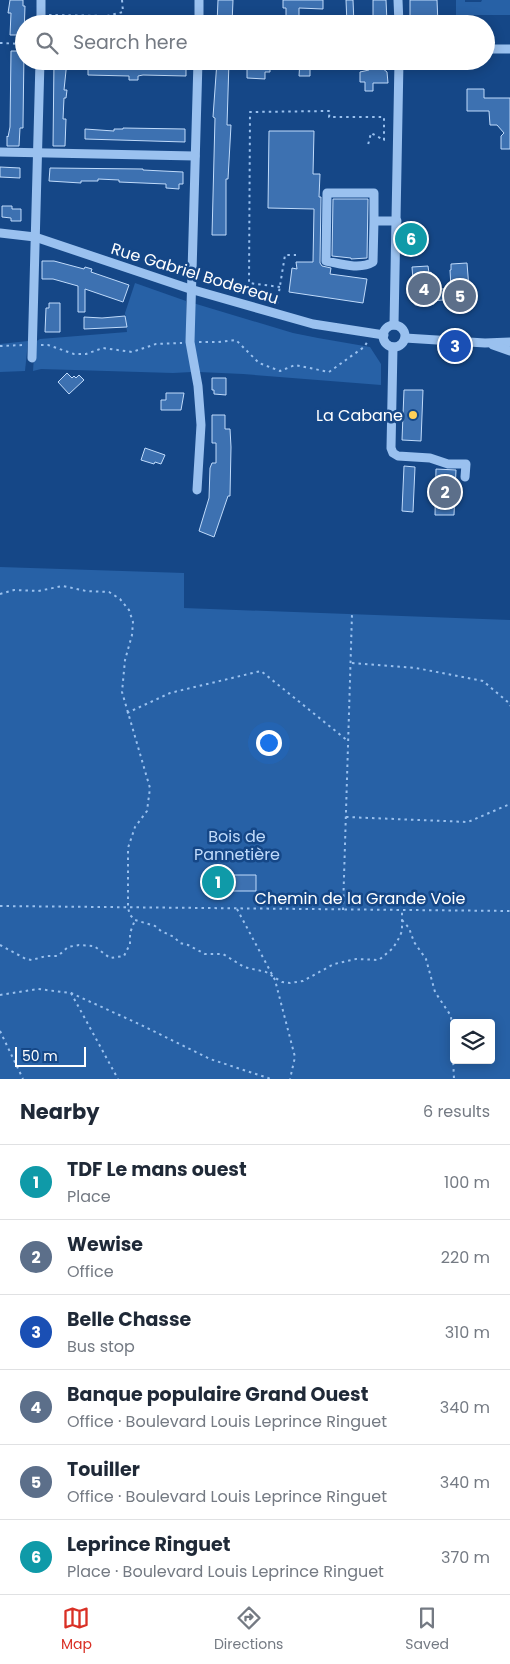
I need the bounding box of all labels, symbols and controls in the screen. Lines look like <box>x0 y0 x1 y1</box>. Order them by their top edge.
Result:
search box <box>15 15 495 70</box>
icon: search <box>33 29 61 57</box>
text: Search here <box>73 29 187 56</box>
pin: 6 <box>395 220 427 258</box>
street label: Rue Gabriel Bodereau <box>108 237 281 310</box>
pin: 4 <box>408 270 440 308</box>
pin: 5 <box>444 277 476 315</box>
pin: 3 <box>439 327 471 365</box>
place label: La Cabane <box>316 404 403 427</box>
marker: La Cabane <box>407 409 419 421</box>
pin: 2 <box>429 473 461 511</box>
your location <box>256 730 282 756</box>
park label: Bois de Pannetière <box>194 825 280 866</box>
pin: 1 <box>202 863 234 901</box>
street label: Chemin de la Grande Voie <box>255 887 466 910</box>
map controls <box>450 1019 495 1064</box>
button: layers <box>450 1019 495 1064</box>
scale bar <box>15 1044 86 1067</box>
text: 50 m <box>22 1046 58 1066</box>
text: Nearby <box>20 1097 100 1126</box>
text: 6 results <box>423 1100 490 1123</box>
text: TDF Le mans ouest <box>67 1156 247 1183</box>
text: 1 <box>33 1171 39 1194</box>
text: 100 m <box>444 1171 490 1194</box>
text: Place <box>67 1185 111 1208</box>
text: Wewise <box>67 1231 143 1258</box>
text: 2 <box>31 1246 41 1269</box>
text: 220 m <box>441 1246 490 1269</box>
text: Office <box>67 1260 114 1283</box>
text: Belle Chasse <box>67 1306 191 1333</box>
text: 3 <box>31 1321 41 1344</box>
text: 310 m <box>445 1321 490 1344</box>
text: Bus stop <box>67 1335 135 1358</box>
text: Banque populaire Grand Ouest <box>67 1381 368 1408</box>
text: 4 <box>31 1396 41 1419</box>
text: 340 m <box>440 1396 490 1419</box>
text: Office · Boulevard Louis Leprince Ringuet <box>67 1410 387 1433</box>
text: Touiller <box>67 1456 140 1483</box>
text: 5 <box>31 1471 41 1494</box>
text: 340 m <box>440 1471 490 1494</box>
text: Office · Boulevard Louis Leprince Ringuet <box>67 1485 387 1508</box>
text: Leprince Ringuet <box>67 1531 230 1558</box>
text: 6 <box>31 1546 41 1569</box>
text: 370 m <box>441 1546 490 1569</box>
text: Place · Boulevard Louis Leprince Ringuet <box>67 1560 384 1583</box>
tab: Map <box>61 1604 92 1655</box>
tab: Directions <box>214 1604 283 1655</box>
tab: Saved <box>405 1604 449 1655</box>

